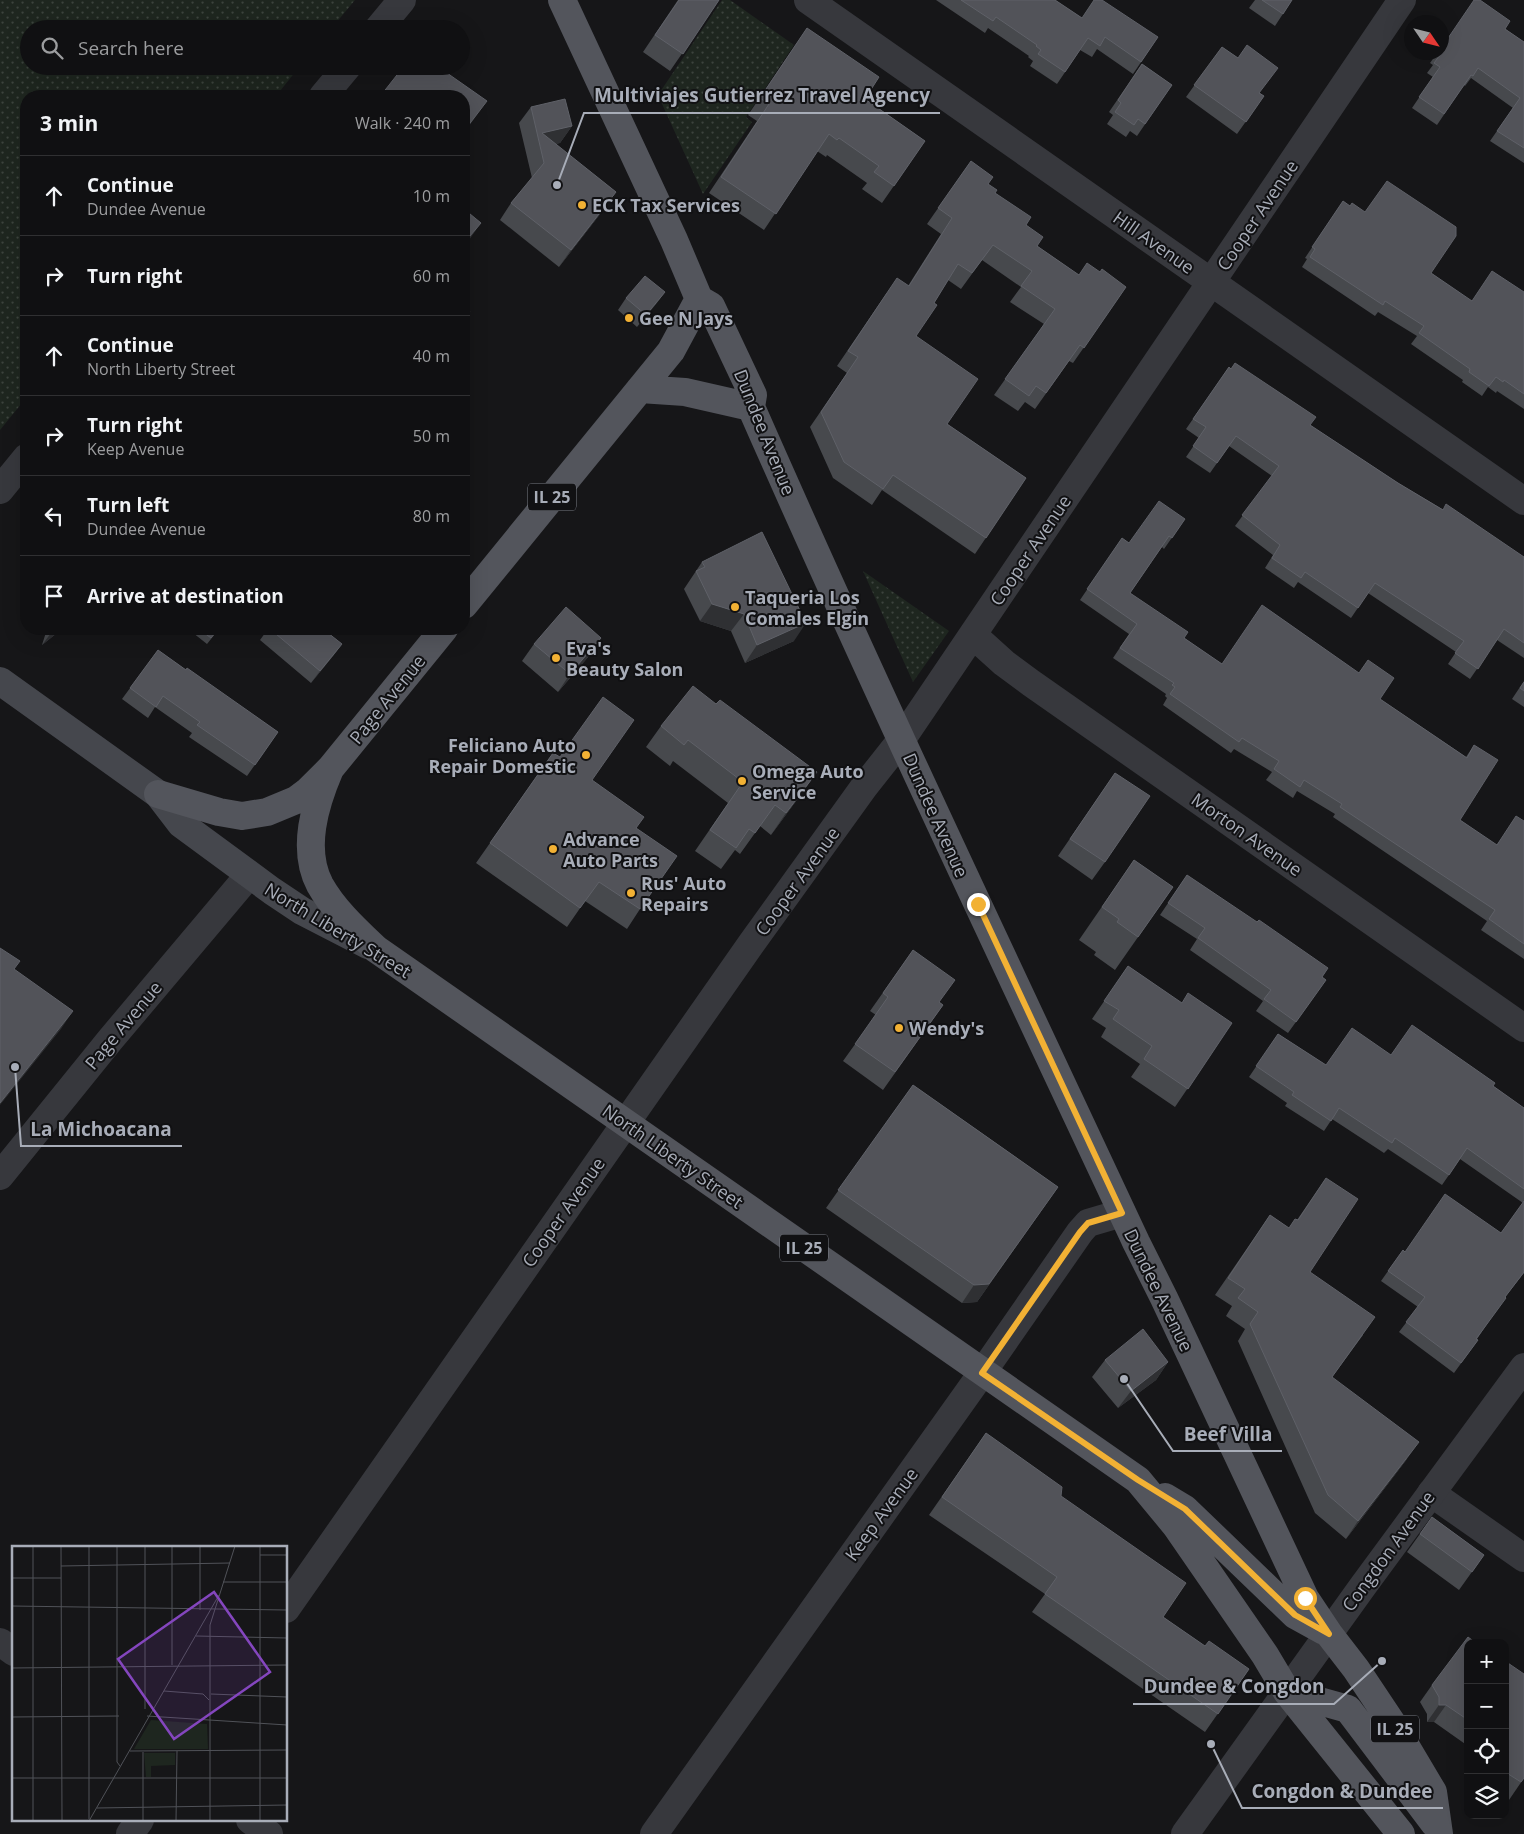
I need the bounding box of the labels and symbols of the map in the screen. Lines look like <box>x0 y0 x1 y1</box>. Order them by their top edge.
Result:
north arrow <box>1404 15 1449 60</box>
callout: Multiviajes Gutierrez Travel Agency <box>584 79 940 113</box>
text: Multiviajes Gutierrez Travel Agency <box>594 82 930 108</box>
street label: Cooper Avenue <box>1211 155 1303 275</box>
place label: ECK Tax Services <box>592 193 740 217</box>
marker: ECK Tax Services <box>576 199 588 211</box>
street label: Hill Avenue <box>1109 205 1199 279</box>
place label: Gee N Jays <box>639 306 733 330</box>
marker: Gee N Jays <box>623 312 635 324</box>
street label: Dundee Avenue <box>729 366 801 498</box>
road number: IL 25 <box>528 484 576 511</box>
street label: Cooper Avenue <box>984 490 1076 610</box>
place label: Taqueria Los Comales Elgin <box>745 585 869 630</box>
marker: Taqueria Los Comales Elgin <box>729 601 741 613</box>
place label: Eva's Beauty Salon <box>566 636 683 681</box>
street label: Page Avenue <box>344 649 430 749</box>
marker: Eva's Beauty Salon <box>550 652 562 664</box>
place label: Feliciano Auto Repair Domestic <box>429 733 576 778</box>
marker: Feliciano Auto Repair Domestic <box>580 749 592 761</box>
street label: Dundee Avenue <box>898 749 974 881</box>
place label: Omega Auto Service <box>752 759 864 804</box>
marker: Omega Auto Service <box>736 775 748 787</box>
street label: Morton Avenue <box>1187 787 1307 881</box>
street label: Cooper Avenue <box>749 822 845 940</box>
place label: Advance Auto Parts <box>563 827 658 872</box>
marker: Advance Auto Parts <box>547 843 559 855</box>
place label: Rus' Auto Repairs <box>641 871 726 916</box>
street label: North Liberty Street <box>260 877 416 983</box>
marker: Rus' Auto Repairs <box>625 887 637 899</box>
route end <box>967 893 990 916</box>
street label: Page Avenue <box>79 976 167 1074</box>
place label: Wendy's <box>909 1016 984 1040</box>
marker: Wendy's <box>893 1022 905 1034</box>
street label: North Liberty Street <box>598 1098 748 1214</box>
callout: La Michoacana <box>21 1112 182 1146</box>
text: La Michoacana <box>30 1116 172 1142</box>
street label: Cooper Avenue <box>516 1152 610 1272</box>
street label: Dundee Avenue <box>1119 1225 1199 1355</box>
road number: IL 25 <box>780 1234 828 1262</box>
callout: Beef Villa <box>1173 1417 1282 1451</box>
text: Beef Villa <box>1184 1421 1272 1447</box>
street label: Keep Avenue <box>839 1463 923 1565</box>
street label: Congdon Avenue <box>1336 1486 1440 1616</box>
inset map <box>12 1546 288 1822</box>
route start <box>1294 1587 1317 1610</box>
callout: Dundee & Congdon <box>1133 1670 1334 1704</box>
text: Dundee & Congdon <box>1143 1673 1325 1699</box>
road number: IL 25 <box>1371 1716 1419 1742</box>
callout: Congdon & Dundee <box>1242 1774 1443 1808</box>
text: Congdon & Dundee <box>1251 1778 1433 1804</box>

